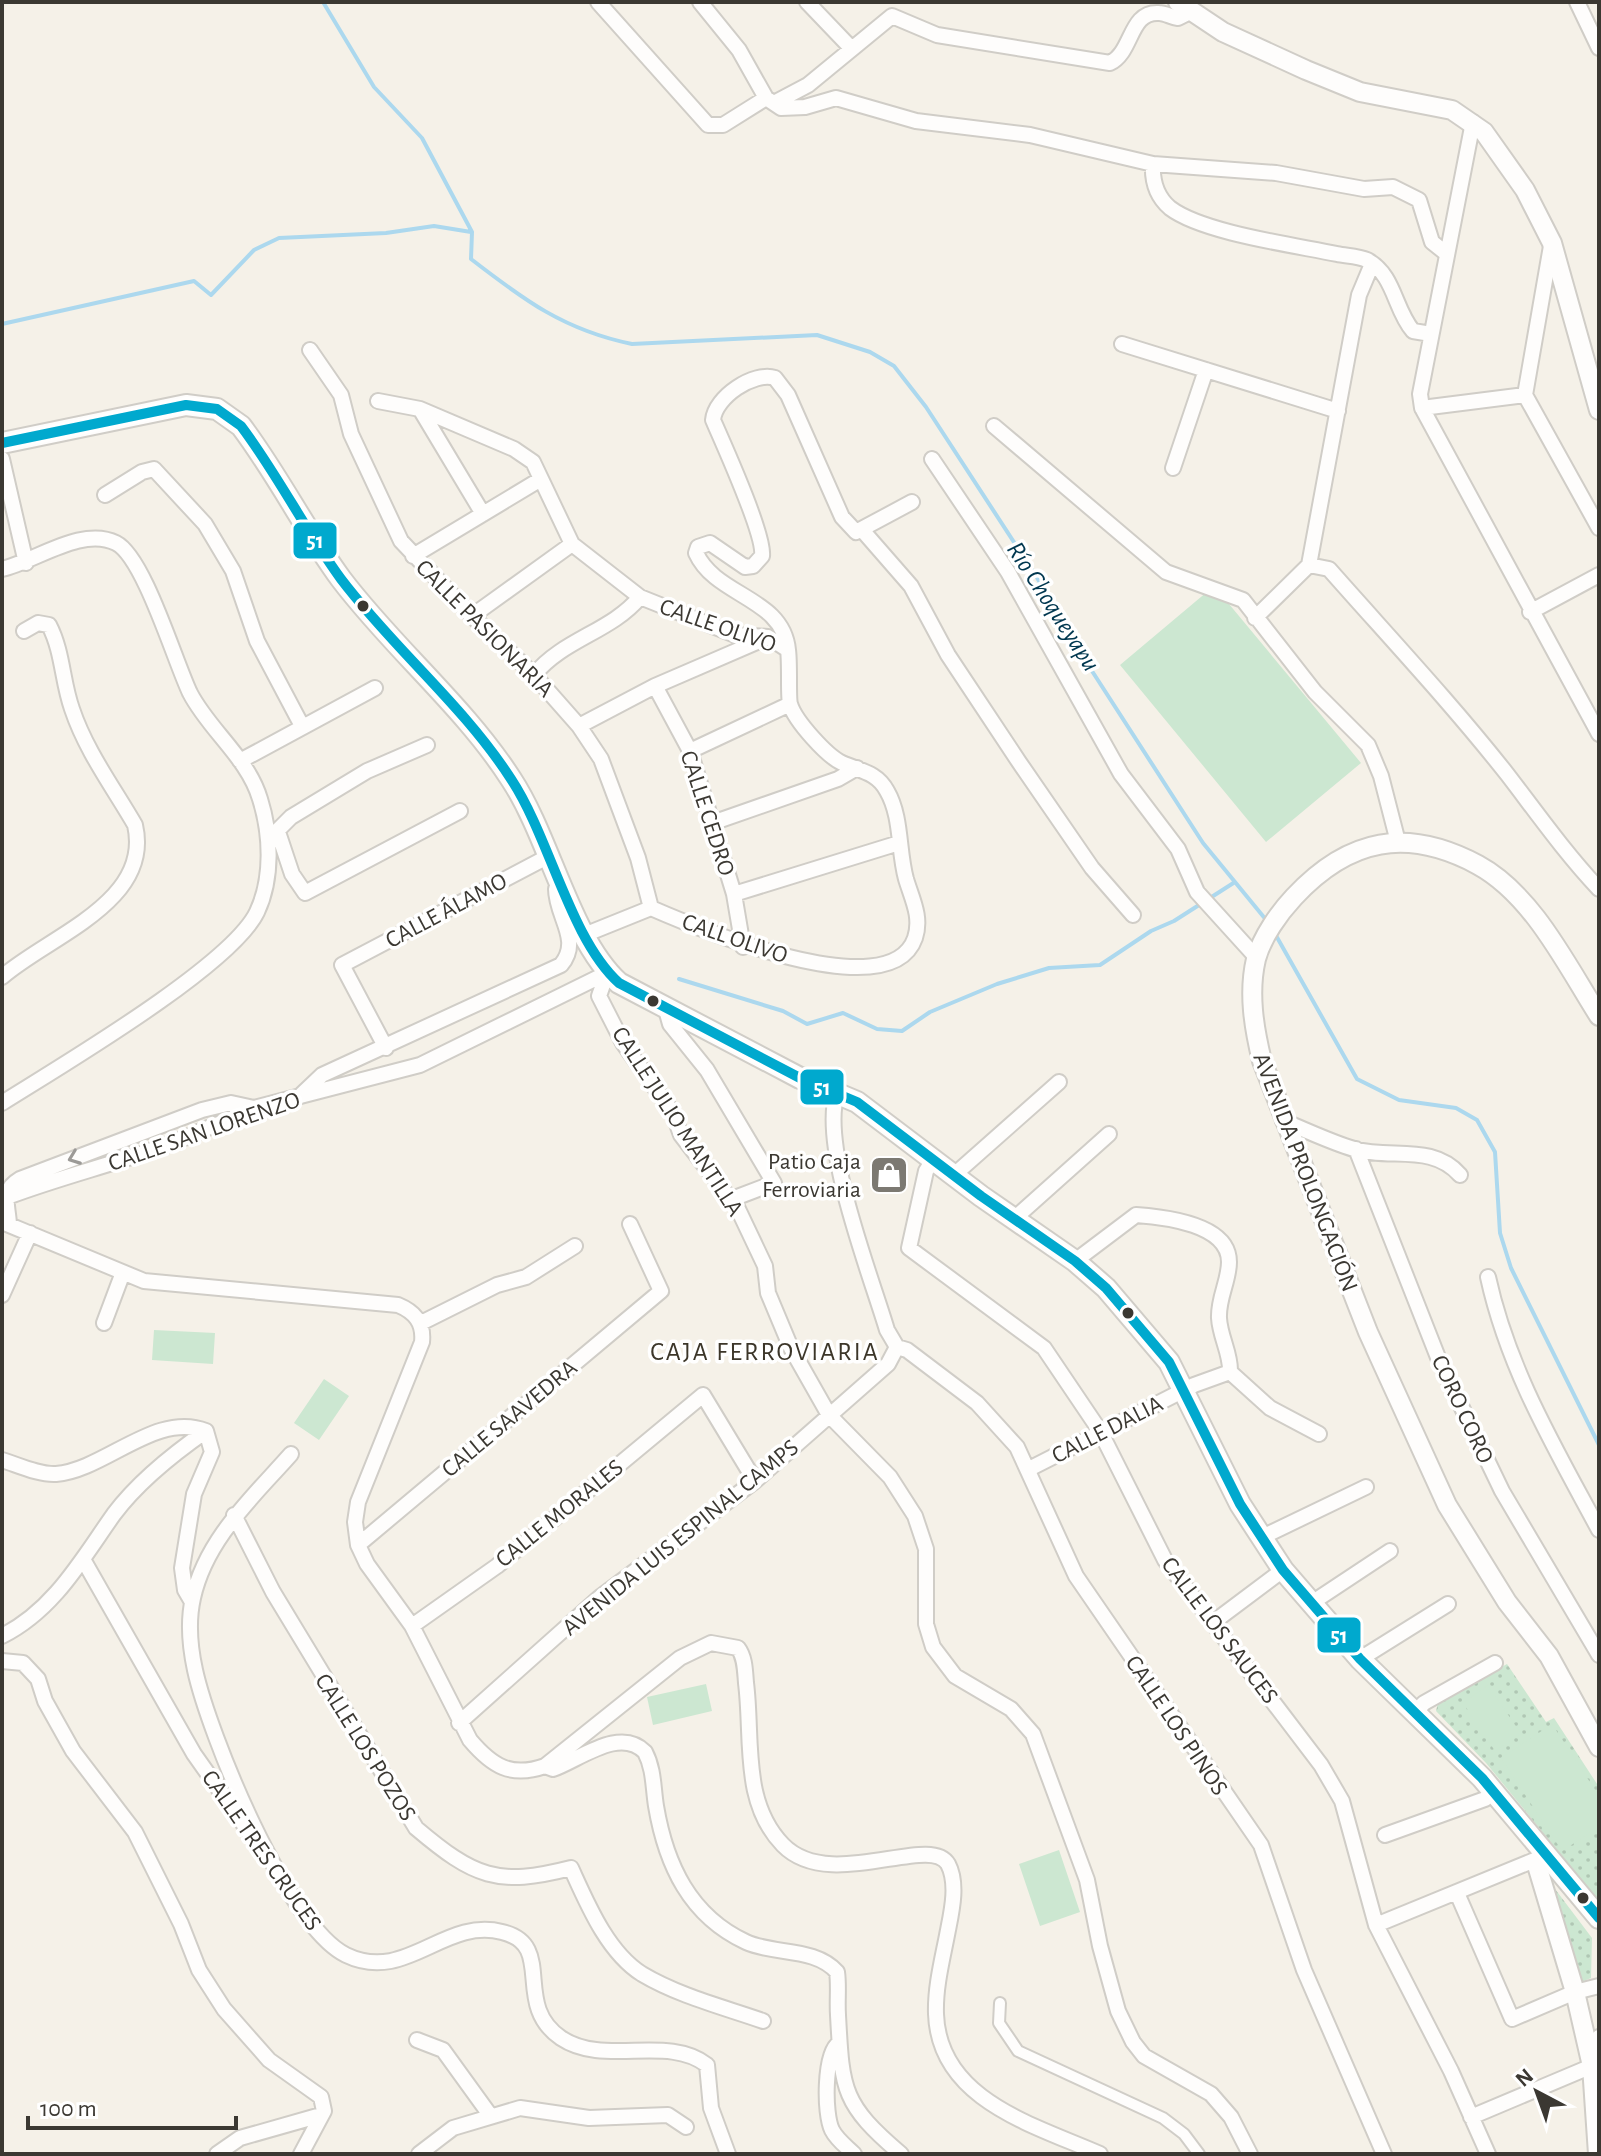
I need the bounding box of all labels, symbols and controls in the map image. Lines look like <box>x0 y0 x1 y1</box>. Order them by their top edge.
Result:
line badge: 51 <box>292 521 338 560</box>
text: 51 <box>306 530 324 552</box>
water label: Río Choqueyapu <box>1002 537 1105 676</box>
street label: CALLE PASIONARIA <box>411 555 558 702</box>
street label: CALLE OLIVO <box>656 595 779 657</box>
unlabelled marker <box>355 598 371 614</box>
street label: CALLE CEDRO <box>676 748 739 879</box>
street label: CALLE ÁLAMO <box>381 867 511 953</box>
street label: CALL OLIVO <box>679 910 791 968</box>
unlabelled marker <box>645 993 661 1009</box>
street label: CALLE JULIO MANTILLA <box>607 1023 747 1221</box>
street label: AVENIDA PROLONGACIÓN <box>1248 1049 1364 1295</box>
line badge: 51 <box>799 1068 845 1106</box>
text: 51 <box>813 1077 831 1099</box>
street label: CALLE SAN LORENZO <box>105 1088 303 1176</box>
one-way arrow <box>68 1148 82 1165</box>
place label: Patio Caja Ferroviaria <box>762 1150 861 1202</box>
shop icon: Patio Caja Ferroviaria <box>868 1154 910 1196</box>
unlabelled marker <box>1120 1305 1136 1321</box>
district label: CAJA FERROVIARIA <box>650 1339 880 1365</box>
street label: CORO CORO <box>1427 1352 1497 1467</box>
street label: CALLE SAAVEDRA <box>438 1355 582 1482</box>
street label: CALLE DALIA <box>1048 1392 1167 1468</box>
street label: AVENIDA LUIS ESPINAL CAMPS <box>558 1435 803 1640</box>
street label: CALLE MORALES <box>491 1455 628 1572</box>
street label: CALLE LOS SAUCES <box>1156 1553 1282 1708</box>
line badge: 51 <box>1316 1616 1362 1654</box>
text: 51 <box>1330 1625 1348 1647</box>
street label: CALLE LOS PINOS <box>1121 1651 1232 1800</box>
street label: CALLE LOS POZOS <box>310 1670 420 1825</box>
street label: CALLE TRES CRUCES <box>197 1766 325 1935</box>
unlabelled marker <box>1575 1890 1591 1906</box>
north arrow <box>1497 2052 1577 2132</box>
text: N <box>1512 2064 1538 2091</box>
scale bar <box>28 2080 236 2130</box>
text: 100 m <box>40 2097 97 2121</box>

